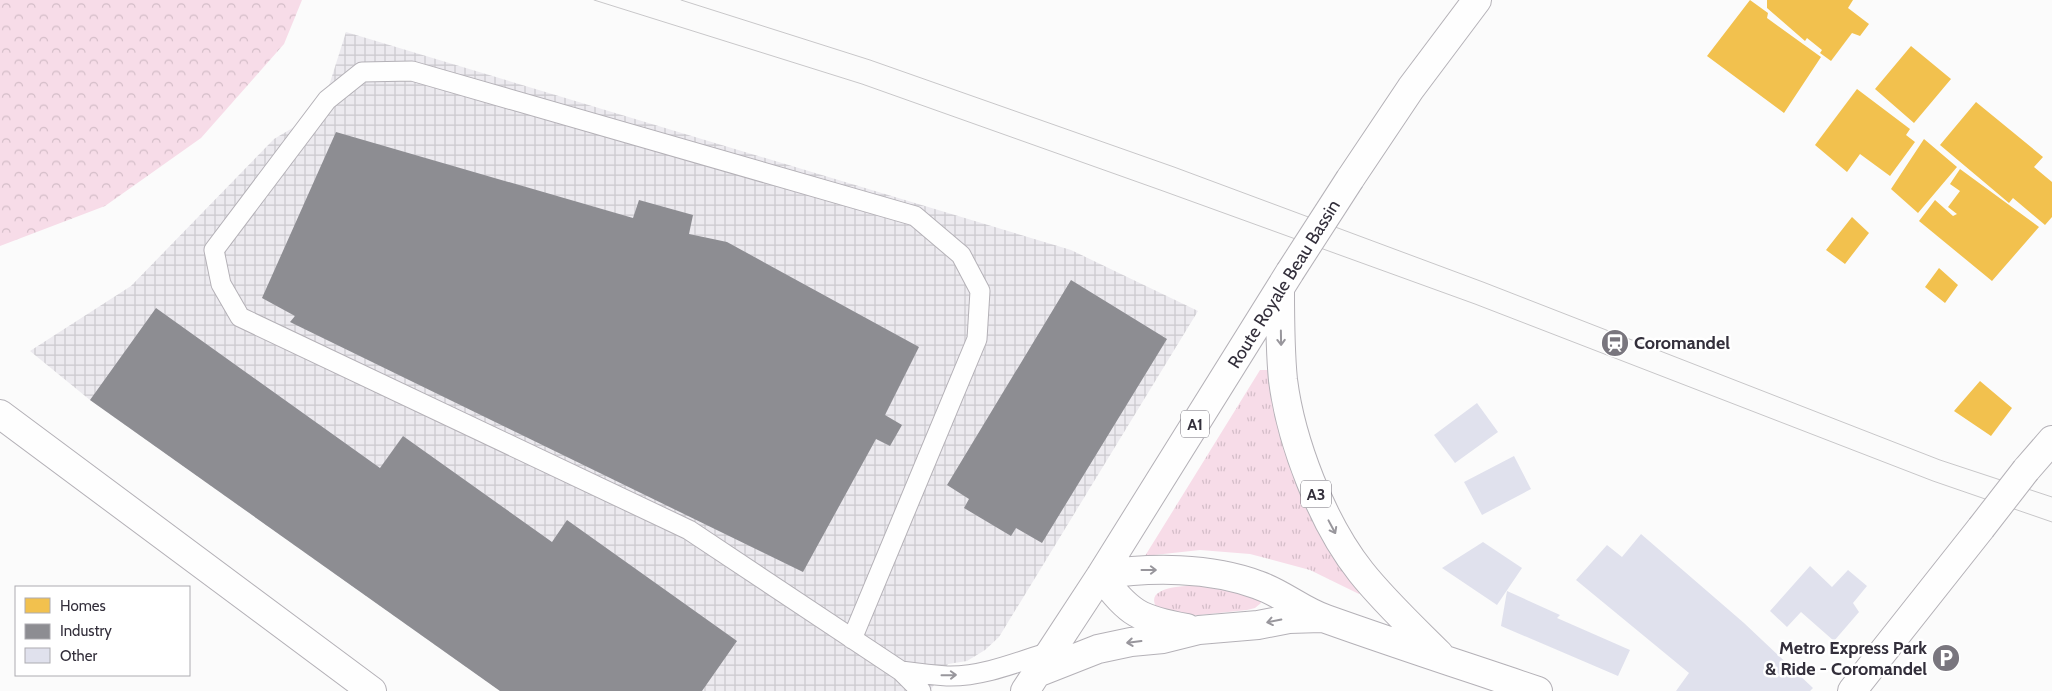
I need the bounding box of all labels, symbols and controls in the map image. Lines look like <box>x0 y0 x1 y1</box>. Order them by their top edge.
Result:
street label: Route Royale Beau Bassin <box>1223 196 1345 372</box>
station icon: Coromandel <box>1600 328 1630 358</box>
one-way arrow <box>1276 330 1286 346</box>
place label: Coromandel <box>1634 332 1730 354</box>
road number: A1 <box>1181 410 1209 438</box>
road number: A3 <box>1301 480 1331 508</box>
one-way arrow <box>1327 519 1337 534</box>
one-way arrow <box>1140 565 1157 575</box>
legend <box>15 586 190 676</box>
text: Homes <box>60 597 106 615</box>
one-way arrow <box>1267 617 1283 627</box>
text: Industry <box>60 622 112 640</box>
one-way arrow <box>1127 637 1143 647</box>
place label: Metro Express Park & Ride - Coromandel <box>1765 637 1927 680</box>
parking icon: Metro Express Park & Ride - Coromandel <box>1931 643 1961 673</box>
text: Other <box>60 647 97 665</box>
one-way arrow <box>940 670 957 680</box>

